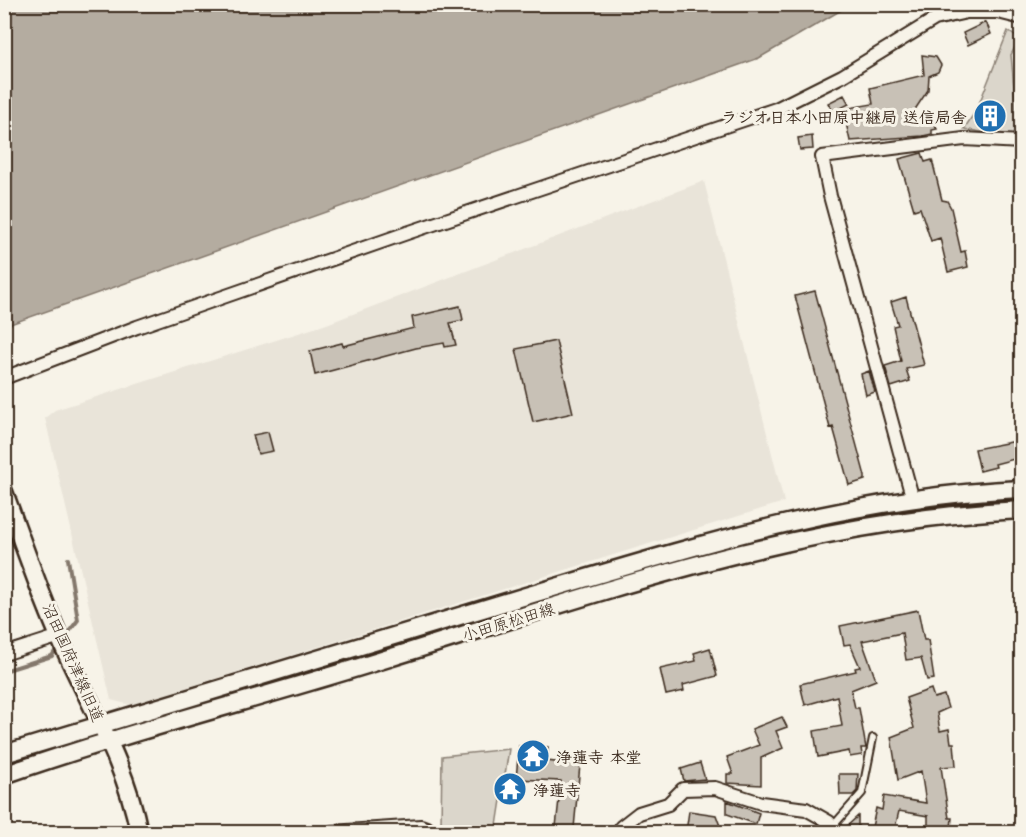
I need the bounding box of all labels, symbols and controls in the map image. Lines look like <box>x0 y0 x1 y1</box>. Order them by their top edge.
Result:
building icon: ラジオ日本小田原中継局 送信局舎 <box>972 98 1008 134</box>
place label: ラジオ日本小田原中継局 送信局舎 <box>721 106 967 127</box>
street label: 小田原松田線 <box>459 597 557 645</box>
street label: 沼田国府津線旧道 <box>38 599 110 725</box>
temple icon: 浄蓮寺 本堂 <box>515 738 551 774</box>
place label: 浄蓮寺 本堂 <box>556 746 642 767</box>
temple icon: 浄蓮寺 <box>492 771 528 807</box>
place label: 浄蓮寺 <box>533 779 581 800</box>

